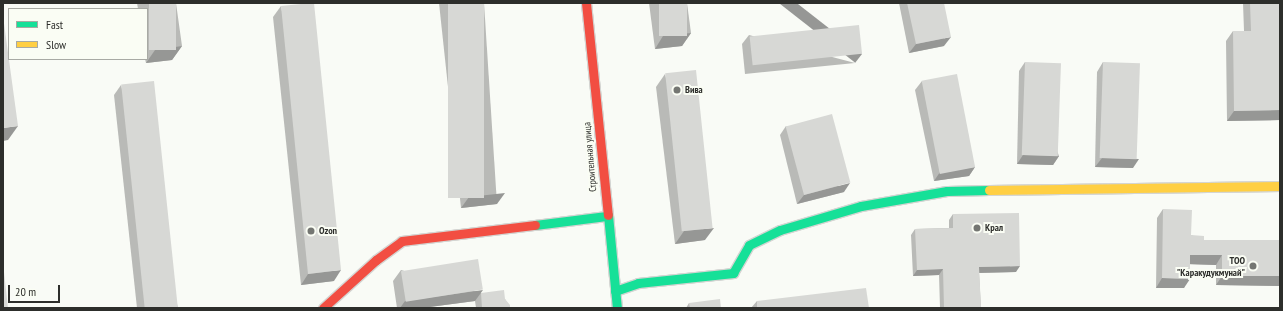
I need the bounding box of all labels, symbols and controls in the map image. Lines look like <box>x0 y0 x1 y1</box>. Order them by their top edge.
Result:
legend <box>8 8 148 60</box>
text: Fast <box>46 17 63 32</box>
text: Slow <box>46 37 66 52</box>
place label: Вива <box>685 84 703 96</box>
marker: Вива <box>672 85 682 95</box>
street label: Строительная улица <box>581 122 599 192</box>
place label: Крал <box>985 222 1003 234</box>
marker: Крал <box>972 223 982 233</box>
place label: Ozon <box>319 225 337 237</box>
marker: Ozon <box>306 226 316 236</box>
place label: ТОО "Каракудукмунай" <box>1177 254 1245 278</box>
marker: ТОО "Каракудукмунай" <box>1248 261 1258 271</box>
scale bar <box>10 277 62 303</box>
text: 20 m <box>15 284 36 299</box>

